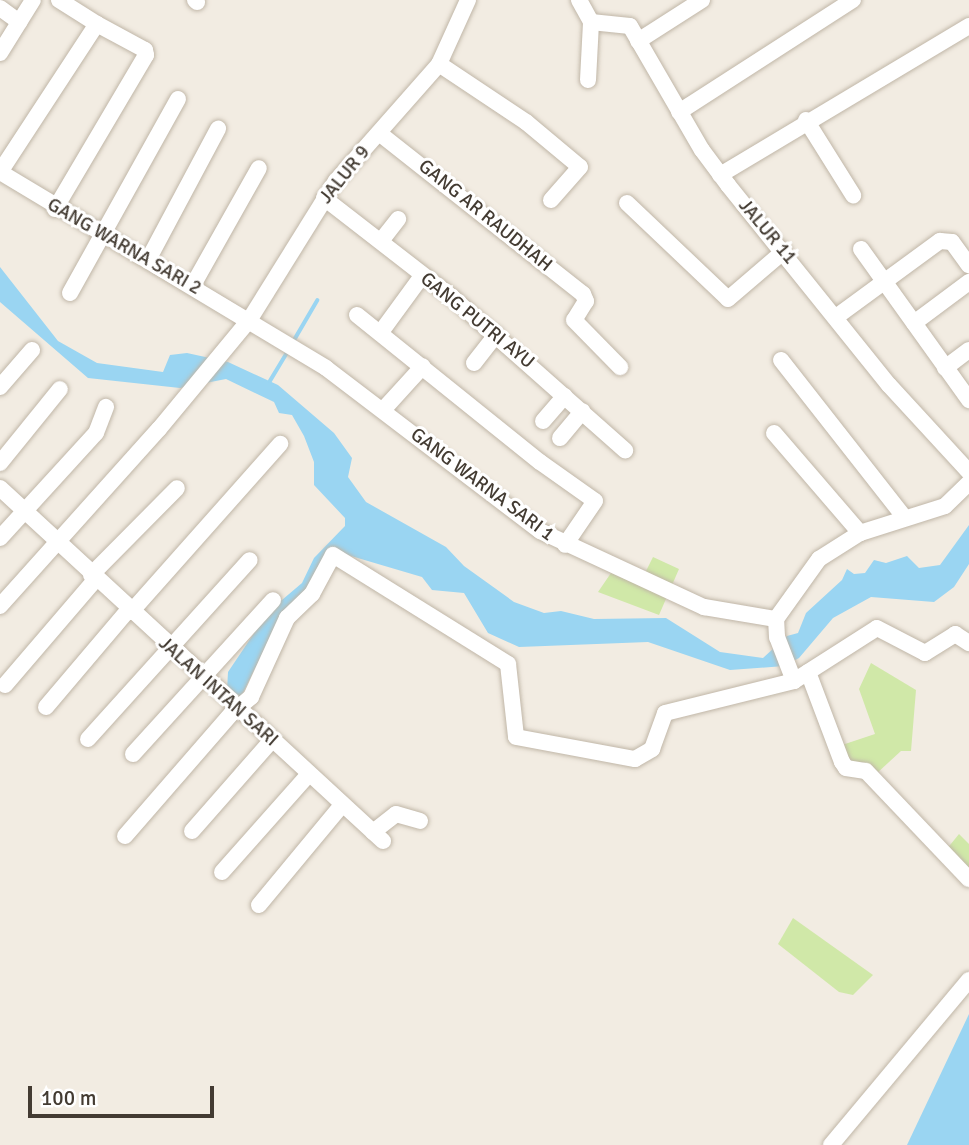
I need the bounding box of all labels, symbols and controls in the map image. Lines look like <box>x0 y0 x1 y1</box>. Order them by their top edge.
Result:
street label: JALUR 9 <box>315 142 375 208</box>
street label: GANG AR RAUDHAH <box>414 155 556 277</box>
street label: GANG WARNA SARI 2 <box>43 194 205 300</box>
street label: JALUR 11 <box>733 195 801 269</box>
street label: GANG PUTRI AYU <box>415 268 539 374</box>
street label: GANG WARNA SARI 1 <box>406 424 558 546</box>
street label: JALAN INTAN SARI <box>154 632 282 752</box>
scale bar <box>32 1072 217 1116</box>
text: 100 m <box>41 1085 96 1111</box>

